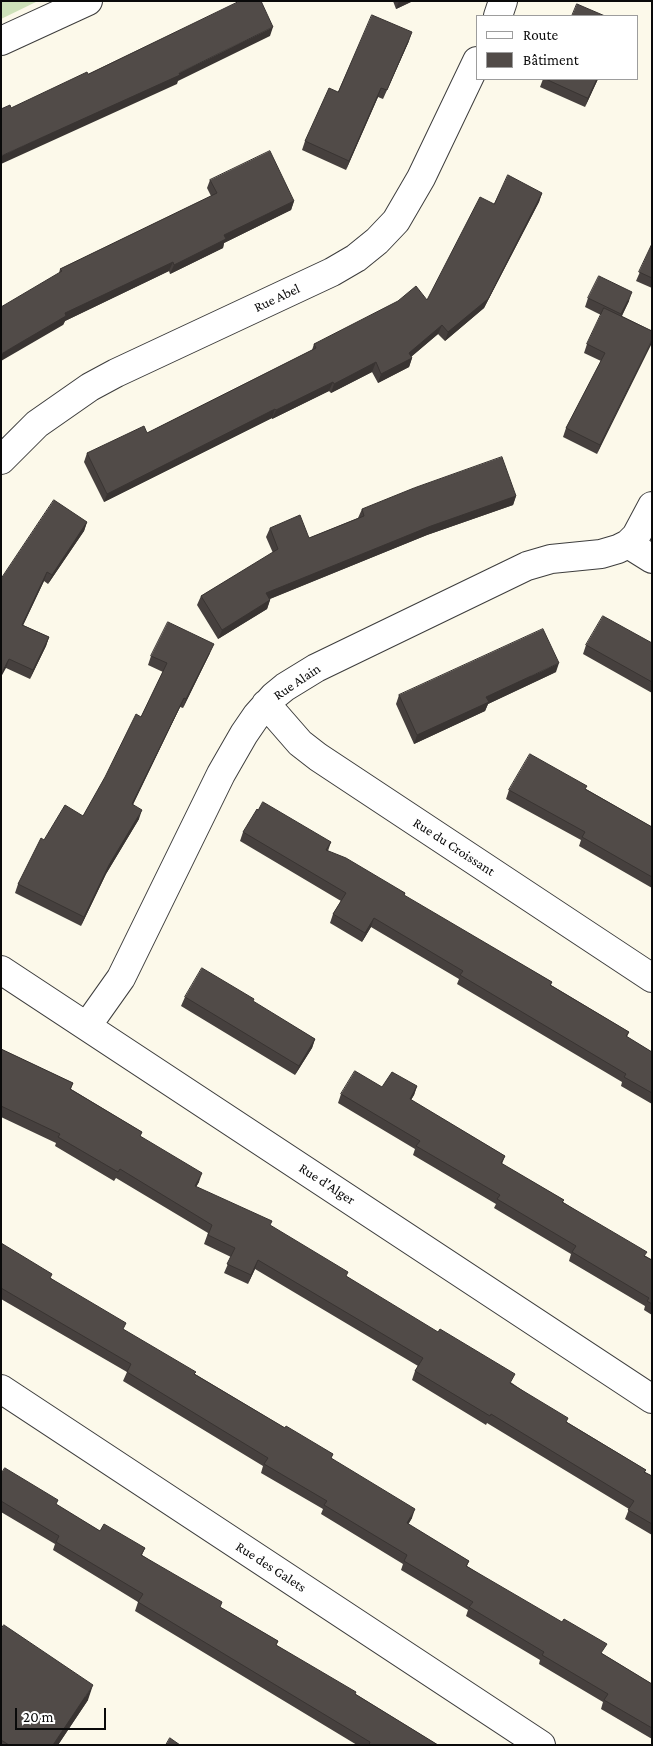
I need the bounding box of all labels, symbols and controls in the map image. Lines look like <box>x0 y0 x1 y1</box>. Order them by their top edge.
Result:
legend <box>476 15 638 80</box>
text: Route <box>523 27 558 43</box>
text: Bâtiment <box>523 52 579 68</box>
street label: Rue Abel <box>251 280 303 316</box>
street label: Rue Alain <box>270 660 324 704</box>
street label: Rue du Croissant <box>410 814 498 880</box>
street label: Rue d'Alger <box>296 1160 358 1208</box>
street label: Rue des Galets <box>233 1538 309 1596</box>
scale bar <box>18 1698 109 1730</box>
text: 20 m <box>23 1709 54 1725</box>

